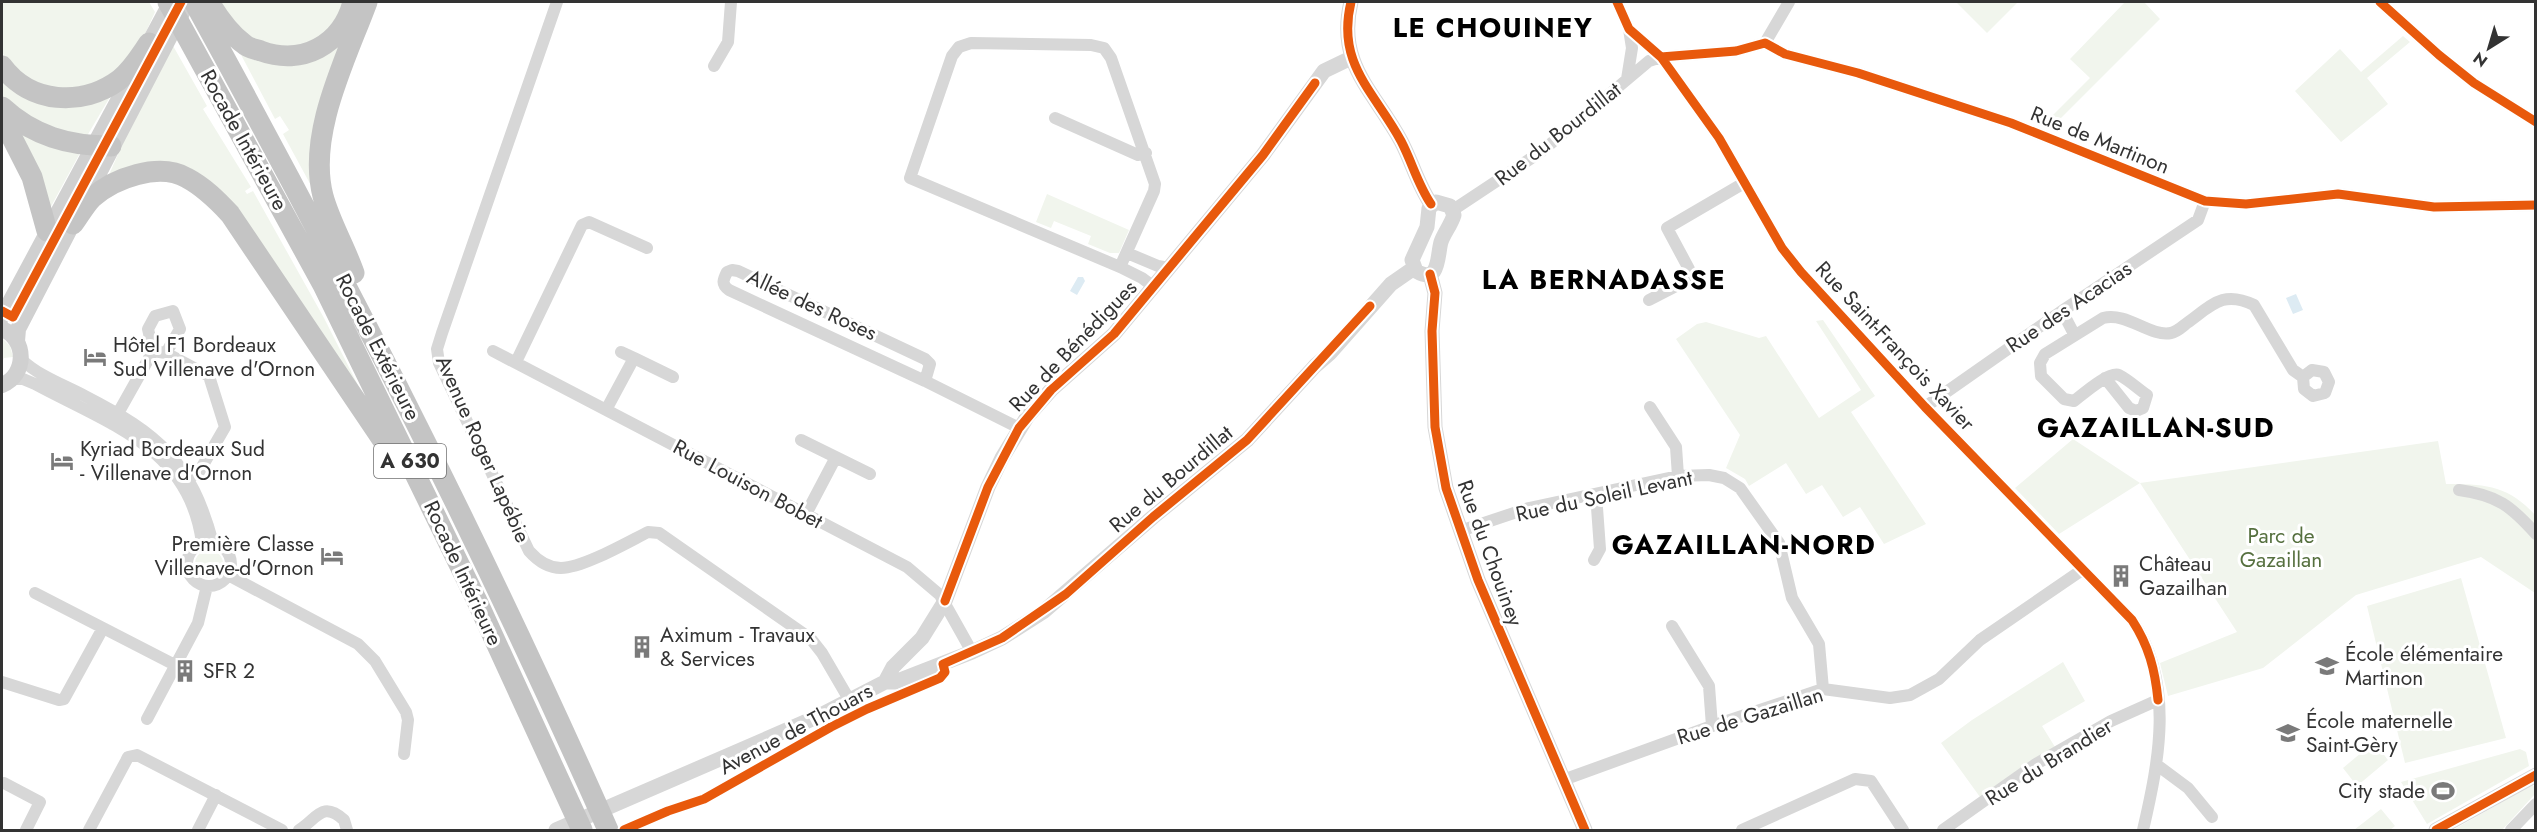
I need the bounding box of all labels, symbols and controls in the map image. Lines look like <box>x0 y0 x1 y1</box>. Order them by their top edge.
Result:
district label: LE CHOUINEY <box>1393 8 1593 47</box>
north arrow <box>2459 18 2519 78</box>
text: N <box>2468 47 2492 73</box>
street label: Rocade Intérieure <box>193 64 295 216</box>
street label: Rue du Bourdillat <box>1489 75 1627 193</box>
street label: Rue de Martinon <box>2026 98 2174 182</box>
street label: Rue des Acacias <box>2000 254 2138 360</box>
street label: Rue Saint-François Xavier <box>1808 255 1982 438</box>
district label: LA BERNADASSE <box>1482 260 1726 299</box>
street label: Allée des Roses <box>742 262 882 348</box>
street label: Rocade Extérieure <box>328 269 428 426</box>
street label: Rue de Bénédigues <box>1002 273 1144 419</box>
place label: Hôtel F1 Bordeaux Sud Villenave d'Ornon <box>113 330 315 384</box>
hotel icon: Hôtel F1 Bordeaux Sud Villenave d'Ornon <box>82 344 108 370</box>
street label: Avenue Roger Lapébie <box>428 351 538 547</box>
district label: GAZAILLAN-SUD <box>2037 408 2275 447</box>
street label: Rue du Bourdillat <box>1103 418 1239 540</box>
street label: Rue Louison Bobet <box>668 432 828 536</box>
place label: Kyriad Bordeaux Sud - Villenave d'Ornon <box>80 434 265 488</box>
road number: A 630 <box>374 444 446 478</box>
hotel icon: Kyriad Bordeaux Sud - Villenave d'Ornon <box>49 448 75 474</box>
street label: Rue du Soleil Levant <box>1513 463 1695 529</box>
street label: Rue du Chouiney <box>1450 476 1531 631</box>
street label: Rocade Intérieure <box>416 496 510 651</box>
park label: Parc de Gazaillan <box>2240 521 2322 575</box>
district label: GAZAILLAN-NORD <box>1612 525 1876 564</box>
place label: Première Classe Villenave-d'Ornon <box>154 529 314 583</box>
hotel icon: Première Classe Villenave-d'Ornon <box>319 543 345 569</box>
place label: Château Gazailhan <box>2139 549 2228 603</box>
building icon: Château Gazailhan <box>2108 563 2134 589</box>
place label: Aximum - Travaux & Services <box>660 620 815 674</box>
building icon: Aximum - Travaux & Services <box>629 634 655 660</box>
place label: École élémentaire Martinon <box>2345 639 2503 693</box>
school or university icon: École élémentaire Martinon <box>2314 653 2340 679</box>
place label: SFR 2 <box>203 656 255 686</box>
building icon: SFR 2 <box>172 658 198 684</box>
street label: Avenue de Thouars <box>714 676 878 782</box>
street label: Rue de Gazaillan <box>1673 680 1827 752</box>
place label: École maternelle Saint-Gèry <box>2306 706 2453 760</box>
street label: Rue du Brandier <box>1980 711 2119 813</box>
school or university icon: École maternelle Saint-Gèry <box>2275 720 2301 746</box>
place label: City stade <box>2338 776 2425 806</box>
sports icon: City stade <box>2430 778 2456 804</box>

